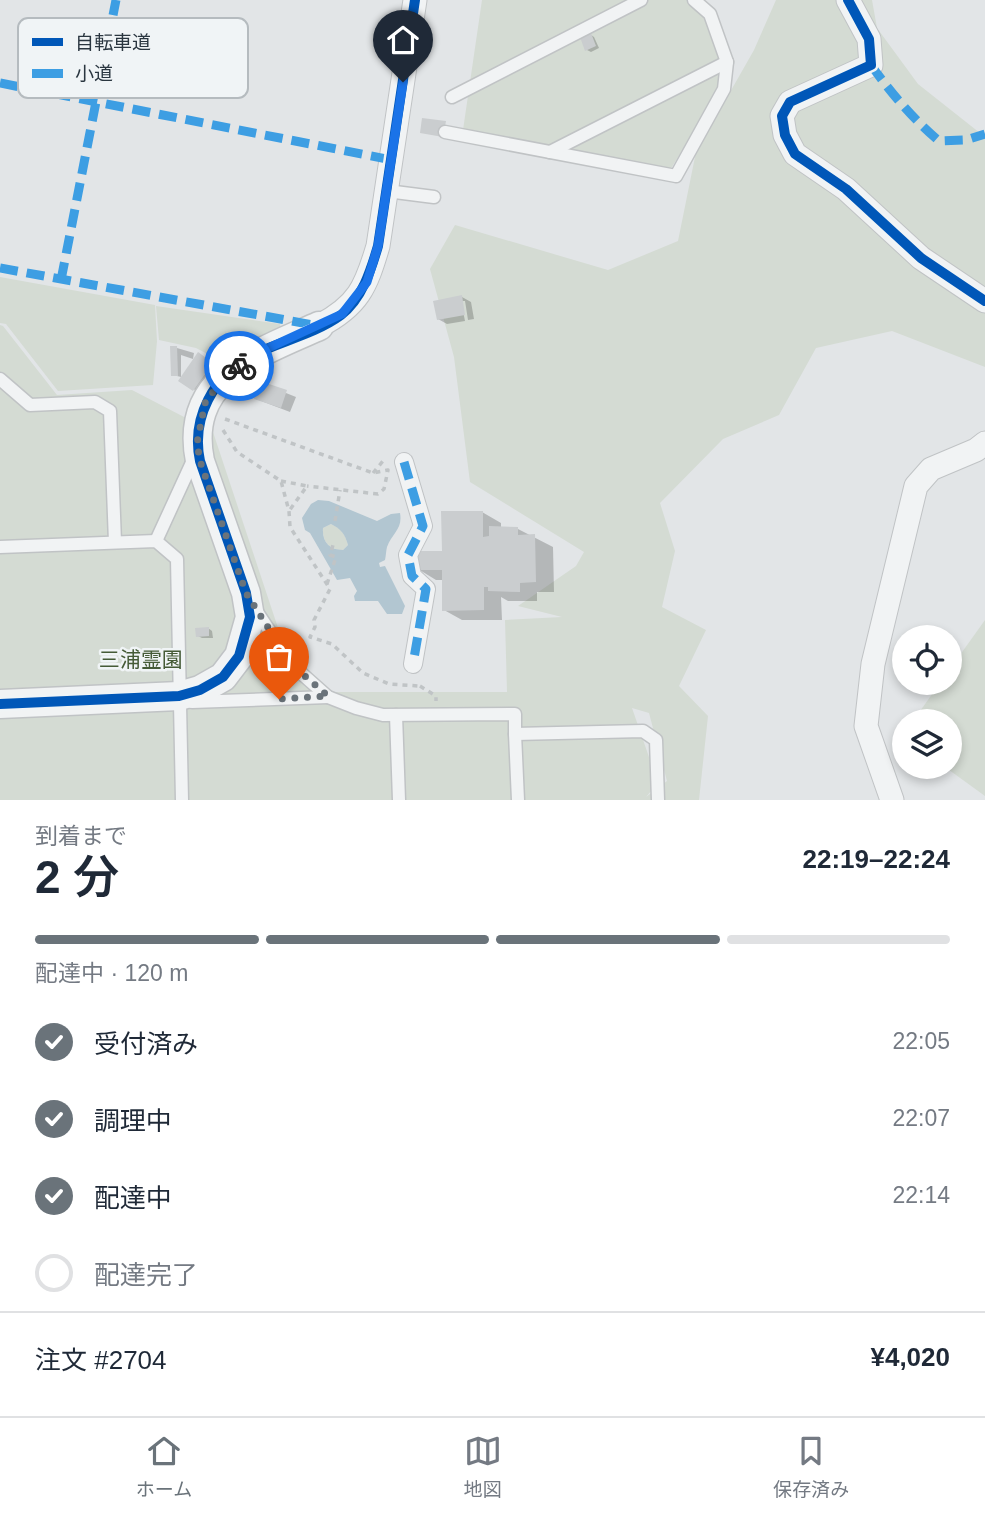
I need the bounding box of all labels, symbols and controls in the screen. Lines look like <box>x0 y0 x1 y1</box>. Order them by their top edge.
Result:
pin <box>373 10 433 82</box>
legend <box>18 18 248 98</box>
icon: home <box>384 21 422 59</box>
text: 自転車道 <box>75 32 151 53</box>
text: 小道 <box>75 63 113 84</box>
courier <box>204 331 274 401</box>
icon: bike <box>220 347 258 385</box>
map controls <box>892 625 962 779</box>
button: locate <box>892 625 962 695</box>
pin <box>249 627 309 699</box>
icon: bag <box>260 638 298 676</box>
park label: 三浦霊園 <box>99 648 183 671</box>
button: layers <box>892 709 962 779</box>
text: 到着まで <box>35 823 127 849</box>
text: 22:19–22:24 <box>803 844 950 874</box>
text: 2 分 <box>35 851 119 903</box>
text: 配達中 · 120 m <box>35 960 188 986</box>
icon: check <box>35 1023 73 1061</box>
text: 22:05 <box>892 1028 950 1054</box>
text: 受付済み <box>94 1029 198 1059</box>
icon: check <box>35 1100 73 1138</box>
text: 22:07 <box>892 1105 950 1131</box>
text: 調理中 <box>94 1106 172 1136</box>
icon: check <box>35 1177 73 1215</box>
text: 22:14 <box>892 1182 950 1208</box>
text: 配達中 <box>94 1183 172 1213</box>
text: 配達完了 <box>94 1260 198 1290</box>
text: ¥4,020 <box>870 1342 950 1372</box>
text: 注文 #2704 <box>35 1345 167 1375</box>
tab: ホーム <box>136 1432 192 1501</box>
tab: 地図 <box>464 1432 502 1501</box>
tab: 保存済み <box>773 1432 849 1501</box>

